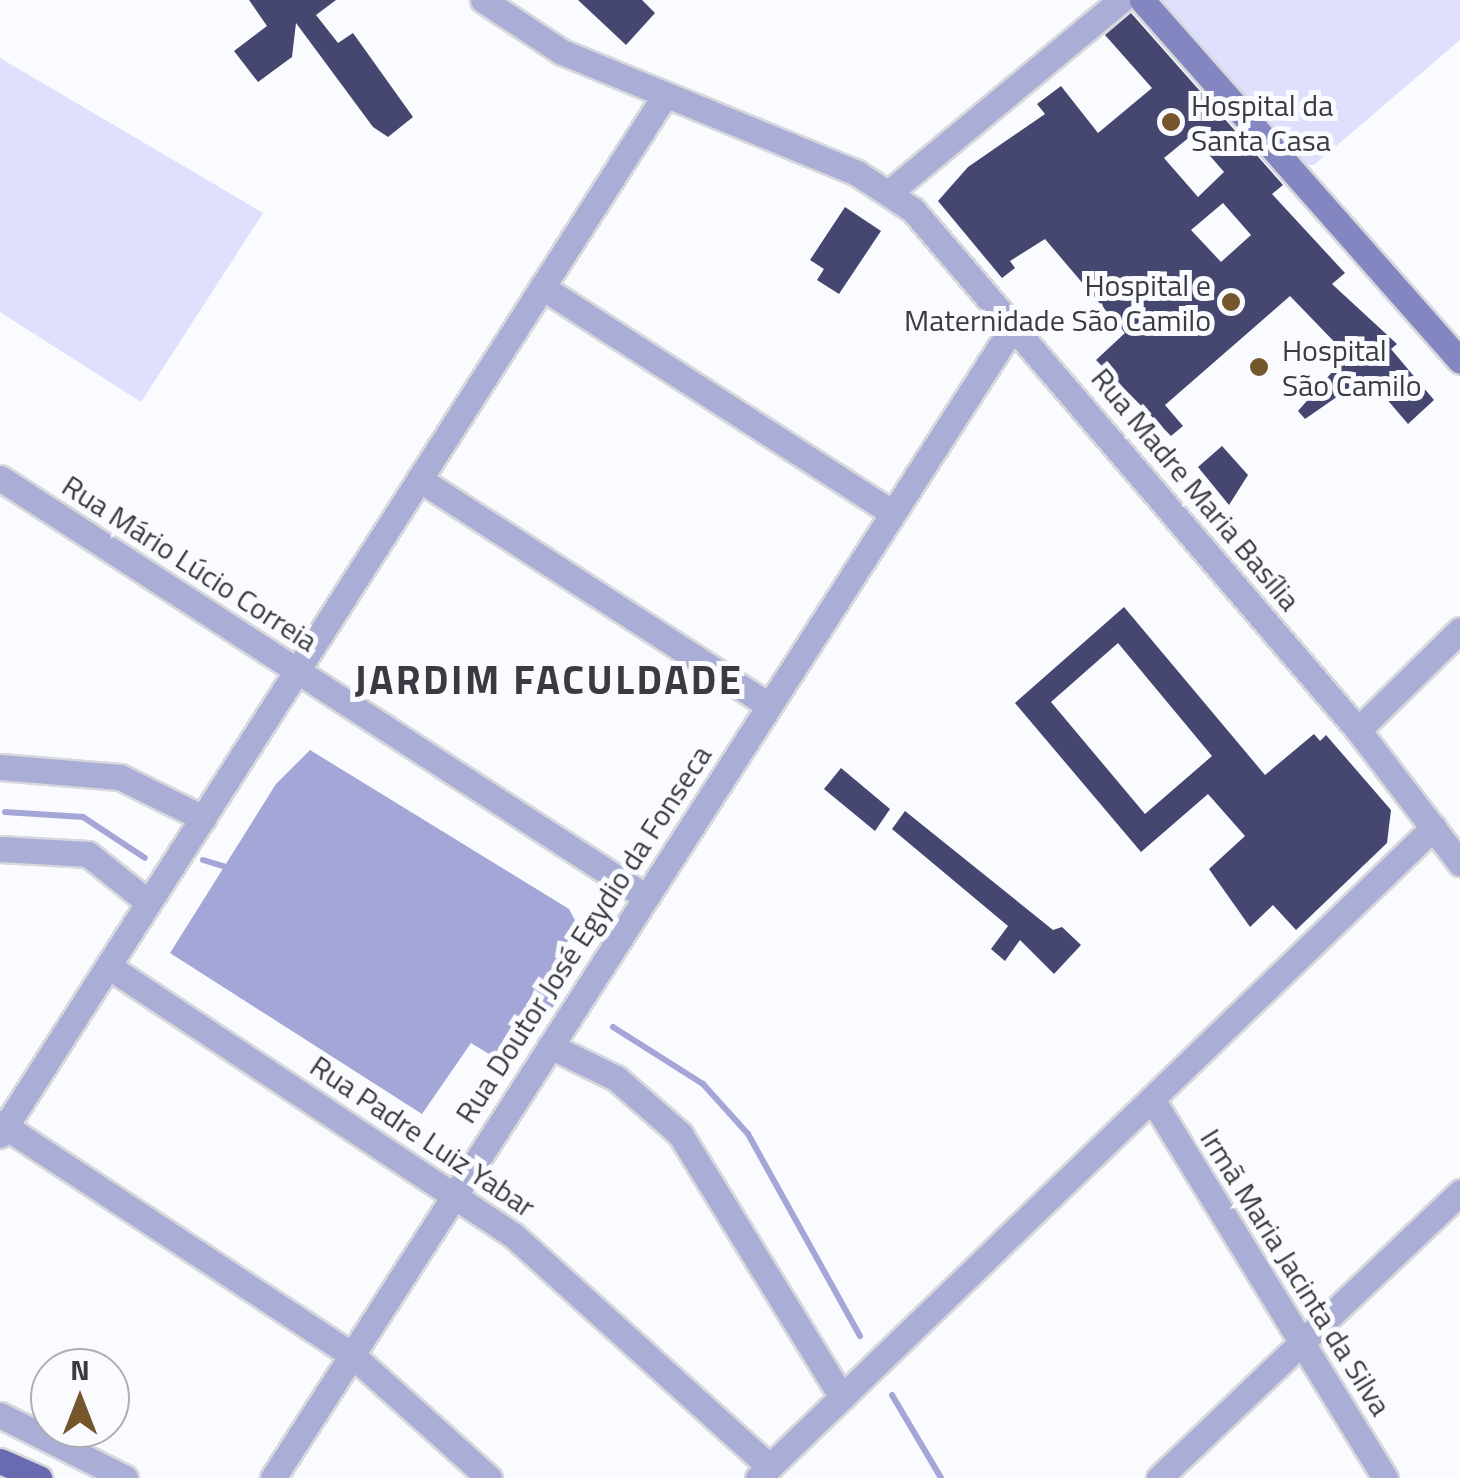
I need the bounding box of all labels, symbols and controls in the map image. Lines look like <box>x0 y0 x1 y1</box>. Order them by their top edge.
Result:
place label: Hospital da Santa Casa <box>1191 87 1333 158</box>
marker: Hospital da Santa Casa <box>1160 111 1182 133</box>
place label: Hospital e Maternidade São Camilo <box>904 267 1211 338</box>
marker: Hospital e Maternidade São Camilo <box>1220 291 1242 313</box>
place label: Hospital São Camilo <box>1282 332 1421 402</box>
marker: Hospital São Camilo <box>1246 354 1272 380</box>
street label: Rua Madre Maria Basília <box>1084 360 1308 618</box>
street label: Rua Mário Lúcio Correia <box>56 467 324 659</box>
district label: JARDIM FACULDADE <box>355 656 743 704</box>
street label: Rua Doutor José Egydio da Fonseca <box>447 738 719 1130</box>
street label: Rua Padre Luiz Yabar <box>304 1047 542 1225</box>
street label: Irmã Maria Jacinta da Silva <box>1193 1122 1399 1422</box>
north arrow <box>30 1348 130 1448</box>
text: N <box>70 1348 90 1391</box>

